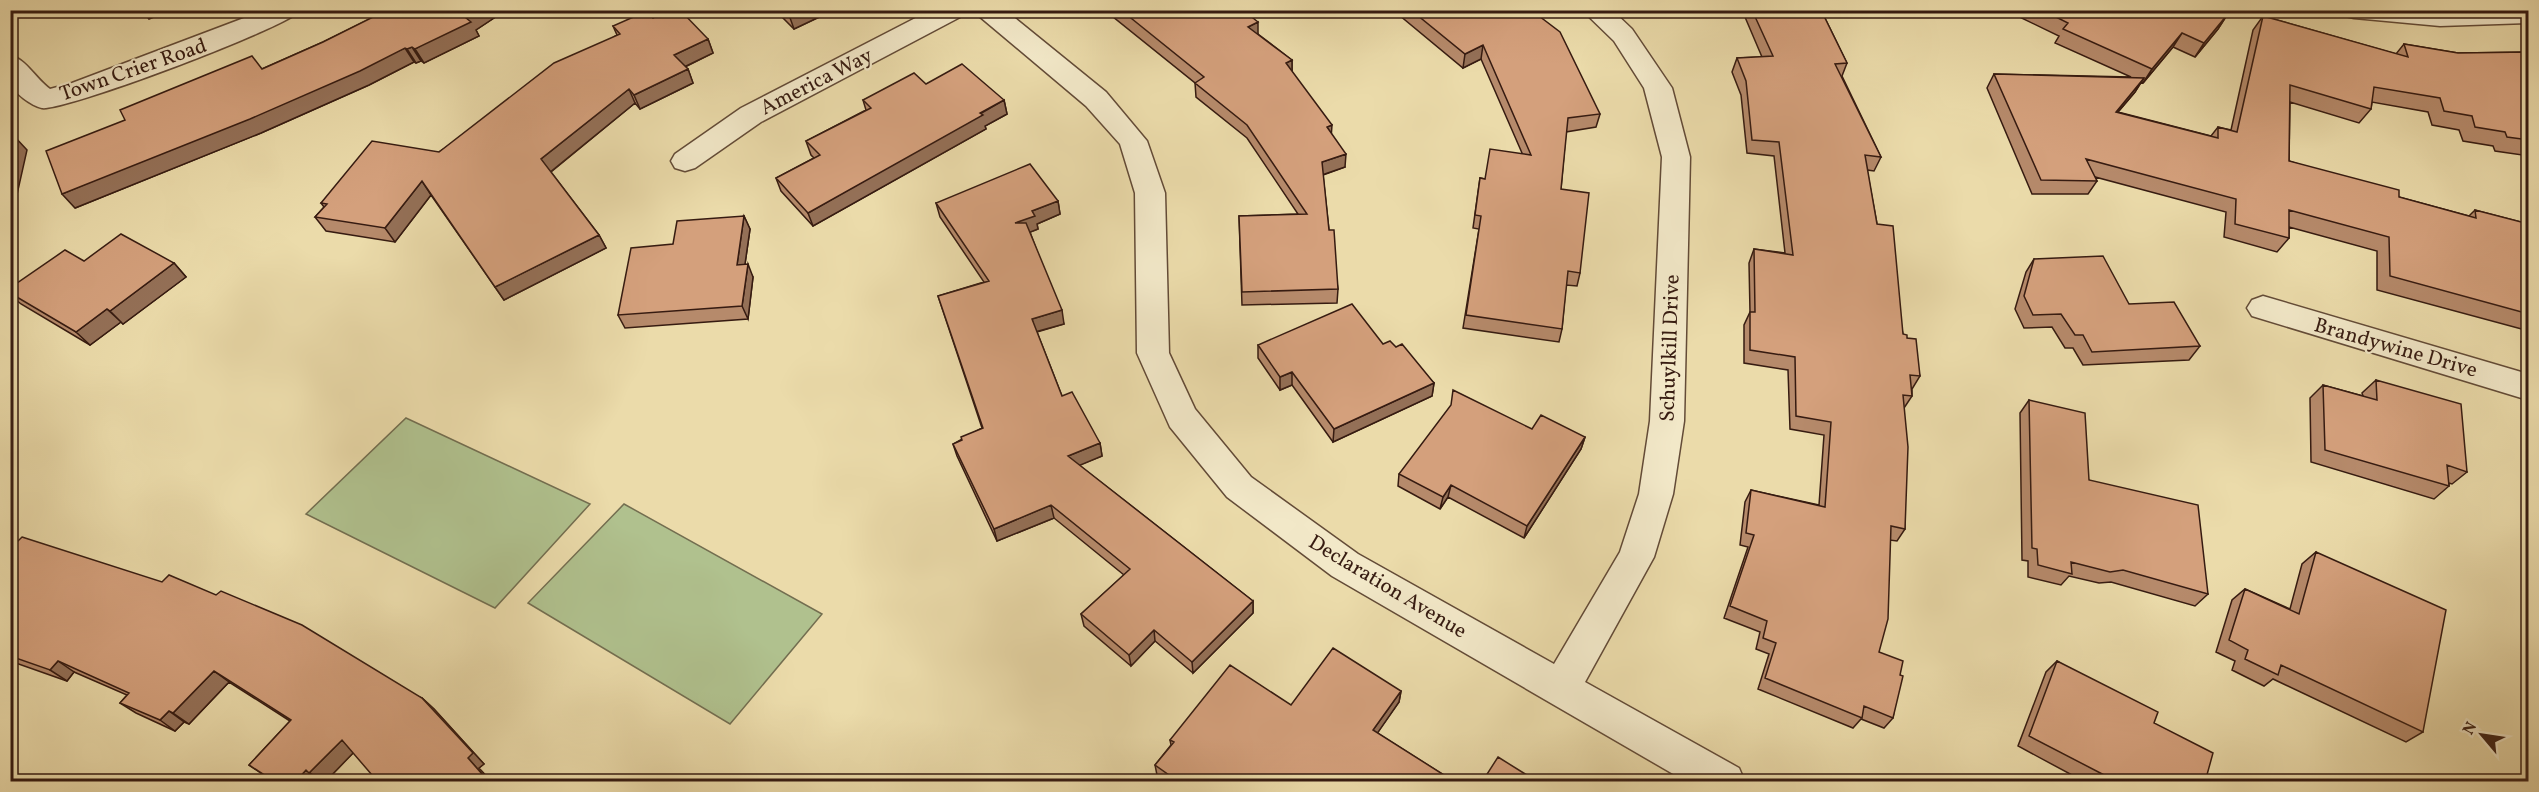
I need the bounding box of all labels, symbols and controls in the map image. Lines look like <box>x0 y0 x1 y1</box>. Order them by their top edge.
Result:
street label: Town Crier Road <box>56 32 211 109</box>
street label: America Way <box>755 41 878 123</box>
street label: Schuylkill Drive <box>1653 274 1688 422</box>
street label: Brandywine Drive <box>2311 311 2481 386</box>
street label: Declaration Avenue <box>1303 528 1472 646</box>
north arrow <box>2452 705 2512 765</box>
text: N <box>2458 718 2483 739</box>

